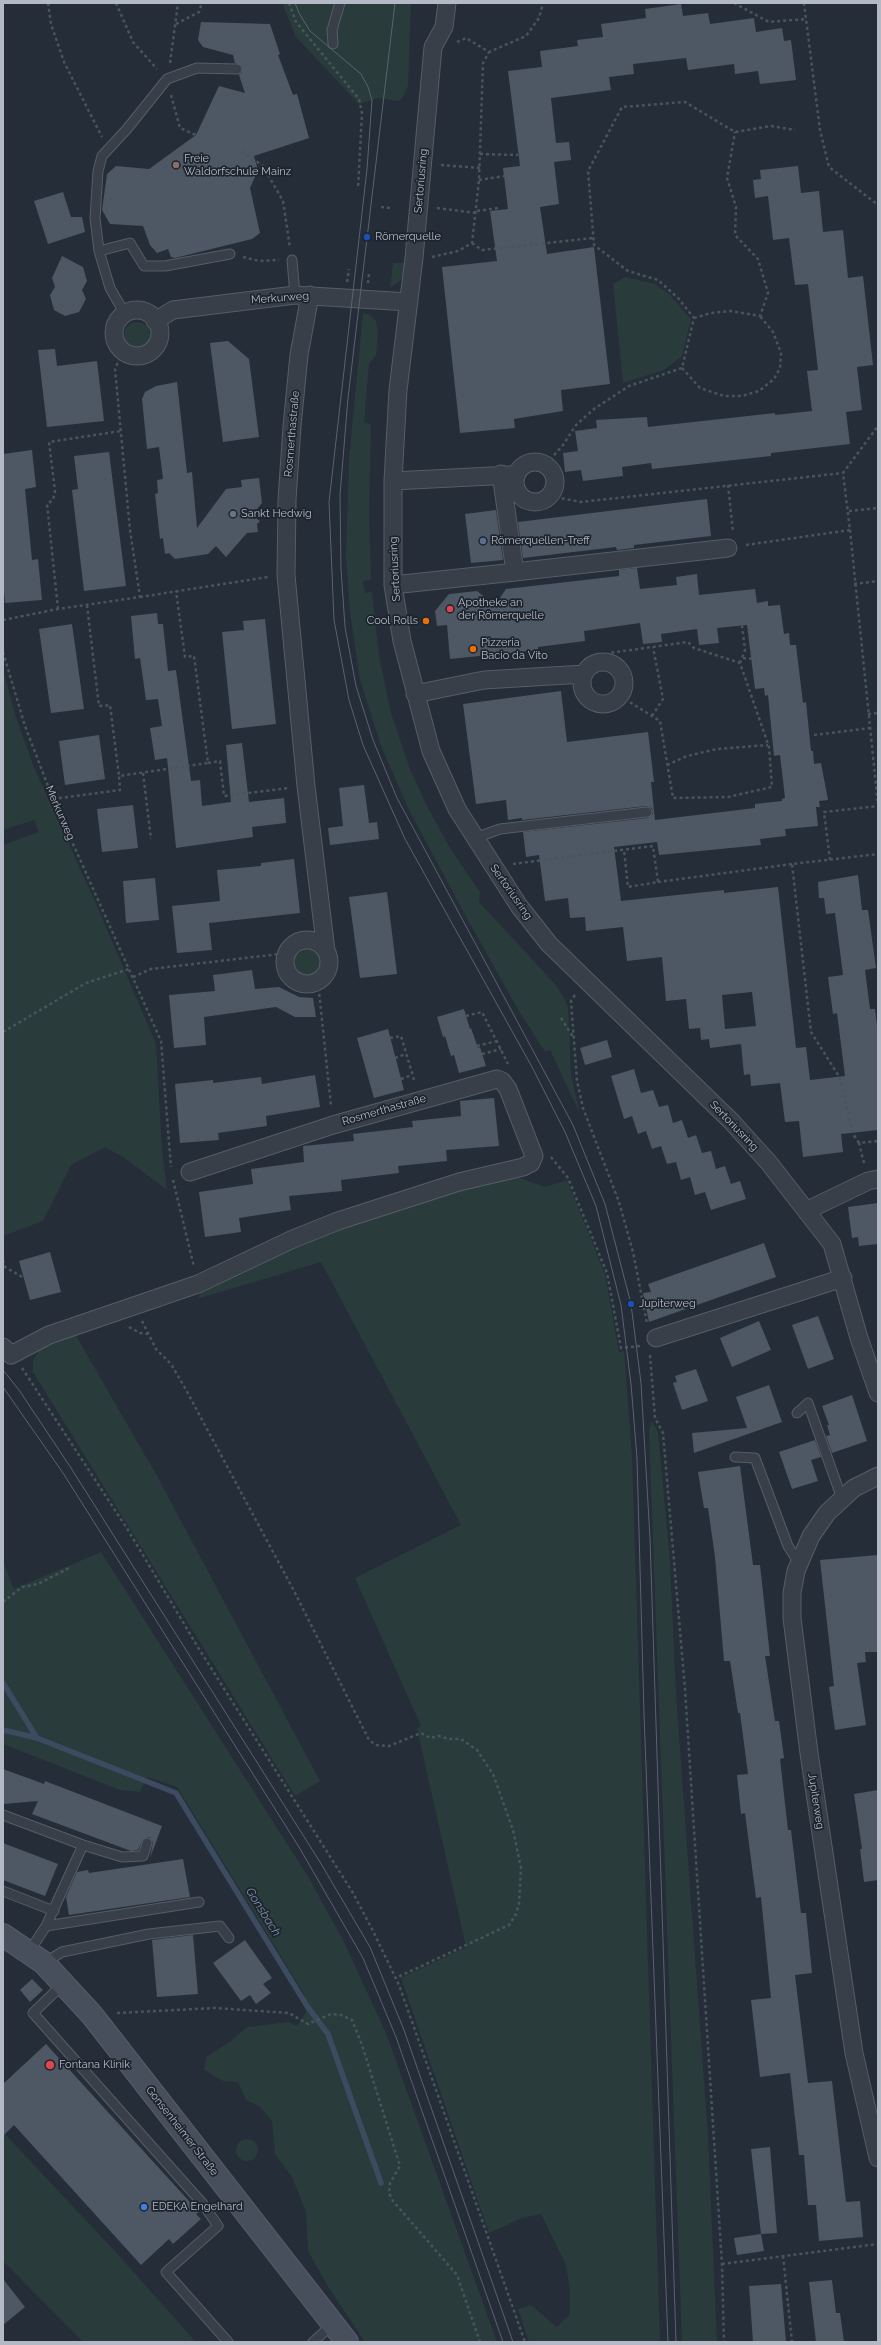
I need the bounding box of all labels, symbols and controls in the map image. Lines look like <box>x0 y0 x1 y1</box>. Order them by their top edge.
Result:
street label: Sertoriusring <box>412 148 430 214</box>
place label: Freie Waldorfschule Mainz <box>184 152 291 178</box>
marker: Freie Waldorfschule Mainz <box>171 160 181 170</box>
place label: Römerquelle <box>375 230 441 244</box>
marker: Römerquelle <box>362 232 372 242</box>
street label: Merkurweg <box>251 289 309 307</box>
street label: Rosmerthastraße <box>282 390 302 478</box>
place label: Sankt Hedwig <box>241 507 312 521</box>
marker: Sankt Hedwig <box>228 509 238 519</box>
place label: Römerquellen-Treff <box>491 534 590 548</box>
street label: Sertoriusring <box>387 536 403 602</box>
marker: Römerquellen-Treff <box>478 536 488 546</box>
place label: Apotheke an der Römerquelle <box>458 596 544 622</box>
marker: Apotheke an der Römerquelle <box>445 604 455 614</box>
place label: Cool Rolls <box>367 614 418 628</box>
marker: Cool Rolls <box>421 616 431 626</box>
place label: Pizzeria Bacio da Vito <box>481 636 548 662</box>
marker: Pizzeria Bacio da Vito <box>468 644 478 654</box>
street label: Merkurweg <box>43 784 77 842</box>
street label: Sertoriusring <box>487 862 535 922</box>
street label: Rosmerthastraße <box>340 1092 428 1128</box>
street label: Sertoriusring <box>707 1098 761 1154</box>
place label: Jupiterweg <box>639 1297 696 1311</box>
marker: Jupiterweg <box>626 1299 636 1309</box>
street label: Jupiterweg <box>805 1772 827 1830</box>
water label: Gonsbach <box>242 1885 284 1939</box>
place label: Fontana Klinik <box>59 2058 130 2072</box>
marker: Fontana Klinik <box>44 2059 56 2071</box>
street label: Gonsenheimer Straße <box>143 2084 221 2178</box>
place label: EDEKA Engelhard <box>152 2200 243 2214</box>
marker: EDEKA Engelhard <box>139 2202 149 2212</box>

